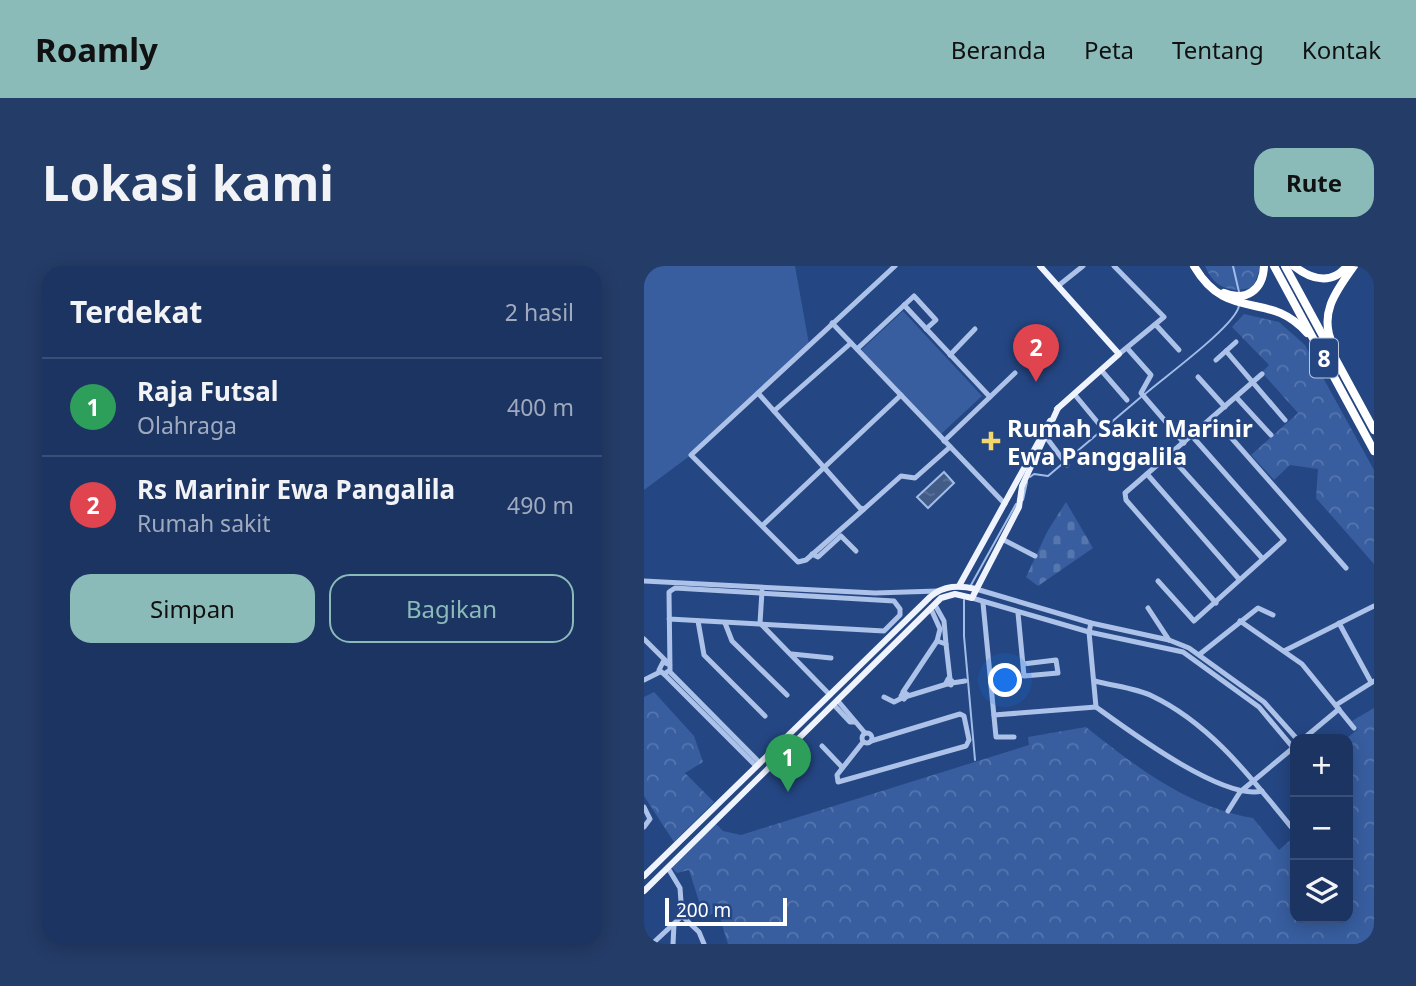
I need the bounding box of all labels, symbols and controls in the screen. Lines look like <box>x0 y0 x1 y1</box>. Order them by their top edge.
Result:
text: Roamly <box>35 27 158 72</box>
text: Beranda <box>951 33 1046 66</box>
text: Peta <box>1084 33 1134 66</box>
text: Tentang <box>1172 33 1264 66</box>
text: Kontak <box>1302 33 1381 66</box>
button: Rute <box>1254 148 1374 217</box>
text: Lokasi kami <box>42 149 334 215</box>
text: Terdekat <box>70 291 202 332</box>
text: 2 hasil <box>505 296 574 328</box>
pin: 2 <box>1013 324 1059 382</box>
road number: 8 <box>1310 338 1338 377</box>
text: Raja Futsal <box>137 373 279 409</box>
text: 1 <box>86 391 100 423</box>
text: 400 m <box>507 391 574 423</box>
text: Olahraga <box>137 409 237 441</box>
place label: Rumah Sakit Marinir Ewa Panggalila <box>1007 411 1253 472</box>
marker: Rumah Sakit Marinir Ewa Panggalila <box>981 431 1001 451</box>
text: Rs Marinir Ewa Pangalila <box>137 471 455 507</box>
text: 2 <box>86 489 100 521</box>
text: 490 m <box>507 489 574 521</box>
text: Rumah sakit <box>137 507 271 539</box>
button: Simpan <box>70 574 315 643</box>
button: Bagikan <box>329 574 574 643</box>
your location <box>988 663 1022 697</box>
pin: 1 <box>765 734 811 792</box>
map controls <box>1290 734 1353 923</box>
button: + <box>1290 734 1353 797</box>
button: − <box>1290 797 1353 860</box>
button: layers <box>1290 860 1353 923</box>
scale bar <box>665 895 788 927</box>
text: 200 m <box>676 897 731 923</box>

